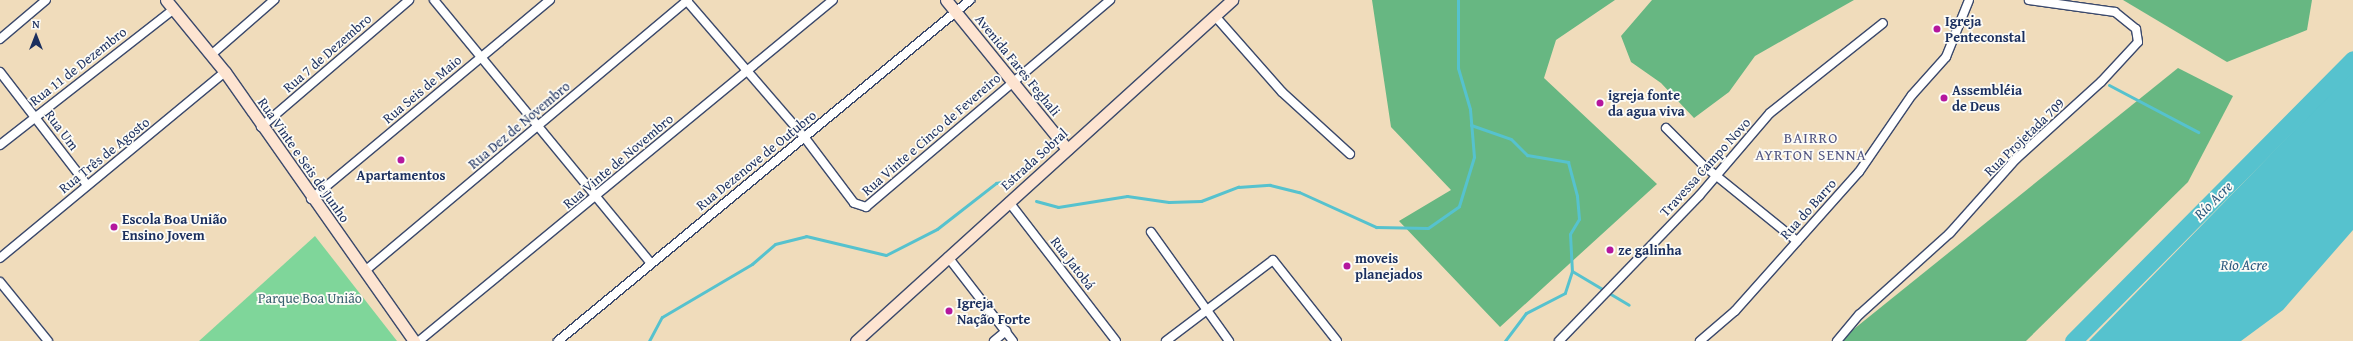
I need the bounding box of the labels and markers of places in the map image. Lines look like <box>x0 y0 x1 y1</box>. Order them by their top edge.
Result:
place label: Igreja Penteconstal <box>1945 13 2025 46</box>
marker: Igreja Penteconstal <box>1932 24 1942 34</box>
place label: Assembléia de Deus <box>1952 82 2022 114</box>
place label: igreja fonte da agua viva <box>1608 87 1685 120</box>
marker: Assembléia de Deus <box>1939 93 1949 103</box>
marker: igreja fonte da agua viva <box>1595 98 1605 108</box>
marker: Apartamentos <box>396 155 406 165</box>
place label: Apartamentos <box>357 167 445 183</box>
place label: Escola Boa União Ensino Jovem <box>122 211 227 244</box>
marker: Escola Boa União Ensino Jovem <box>109 222 119 232</box>
place label: ze galinha <box>1618 242 1682 258</box>
marker: ze galinha <box>1605 245 1615 255</box>
place label: moveis planejados <box>1355 250 1422 282</box>
marker: moveis planejados <box>1342 261 1352 271</box>
place label: Igreja Nação Forte <box>957 295 1030 328</box>
marker: Igreja Nação Forte <box>944 306 954 316</box>

